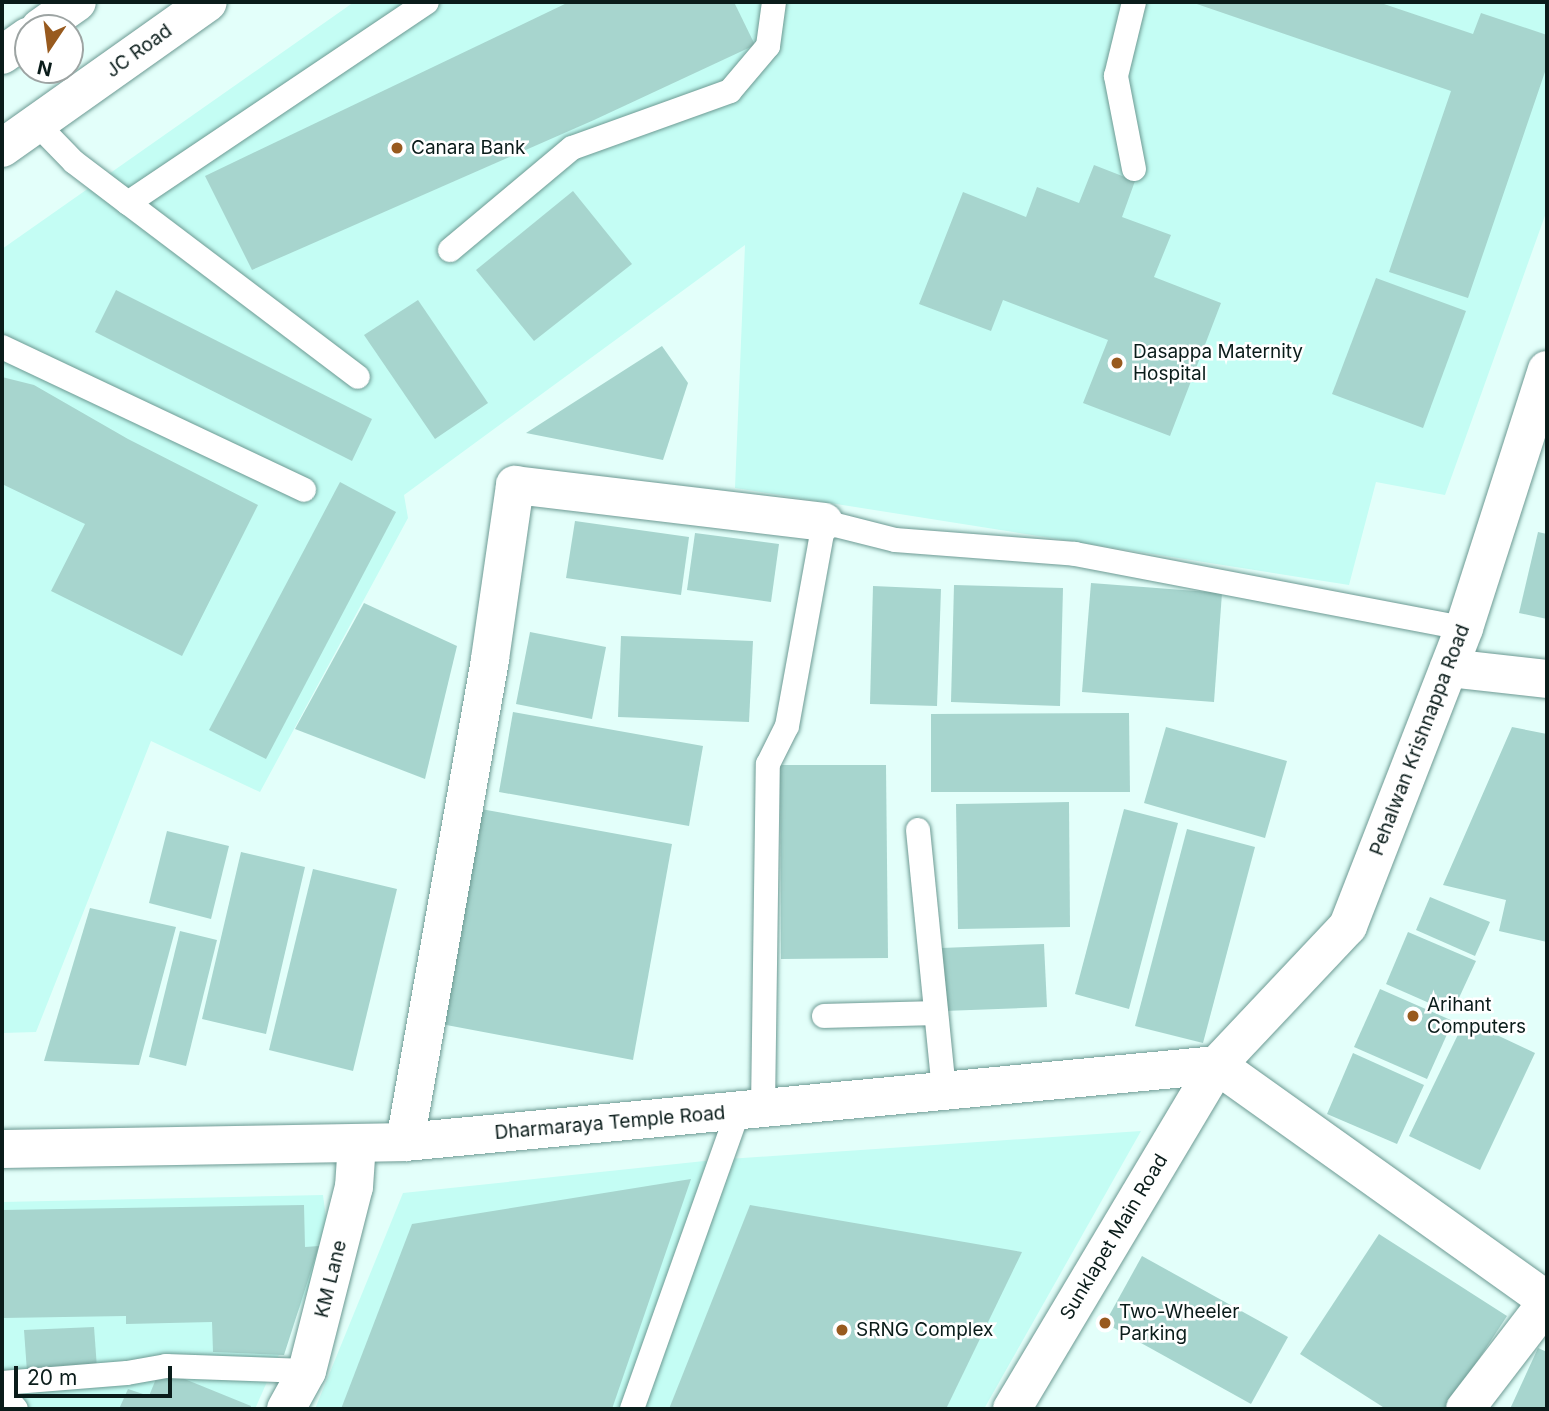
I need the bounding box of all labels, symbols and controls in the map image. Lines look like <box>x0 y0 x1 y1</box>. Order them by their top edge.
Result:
north arrow <box>14 14 84 84</box>
street label: JC Road <box>102 19 176 83</box>
text: N <box>35 55 54 81</box>
place label: Canara Bank <box>411 137 525 159</box>
marker: Canara Bank <box>389 140 405 156</box>
place label: Dasappa Maternity Hospital <box>1133 341 1303 385</box>
marker: Dasappa Maternity Hospital <box>1107 353 1127 373</box>
street label: Pehalwan Krishnappa Road <box>1365 621 1475 859</box>
place label: Arihant Computers <box>1427 994 1526 1038</box>
marker: Arihant Computers <box>1405 1008 1421 1024</box>
street label: Dharmaraya Temple Road <box>494 1102 726 1144</box>
street label: Sunklapet Main Road <box>1055 1150 1173 1324</box>
street label: KM Lane <box>310 1238 352 1320</box>
place label: Two-Wheeler Parking <box>1119 1301 1239 1345</box>
marker: Two-Wheeler Parking <box>1097 1315 1113 1331</box>
place label: SRNG Complex <box>856 1319 993 1341</box>
marker: SRNG Complex <box>834 1322 850 1338</box>
scale bar <box>18 1352 175 1396</box>
text: 20 m <box>27 1365 77 1390</box>

